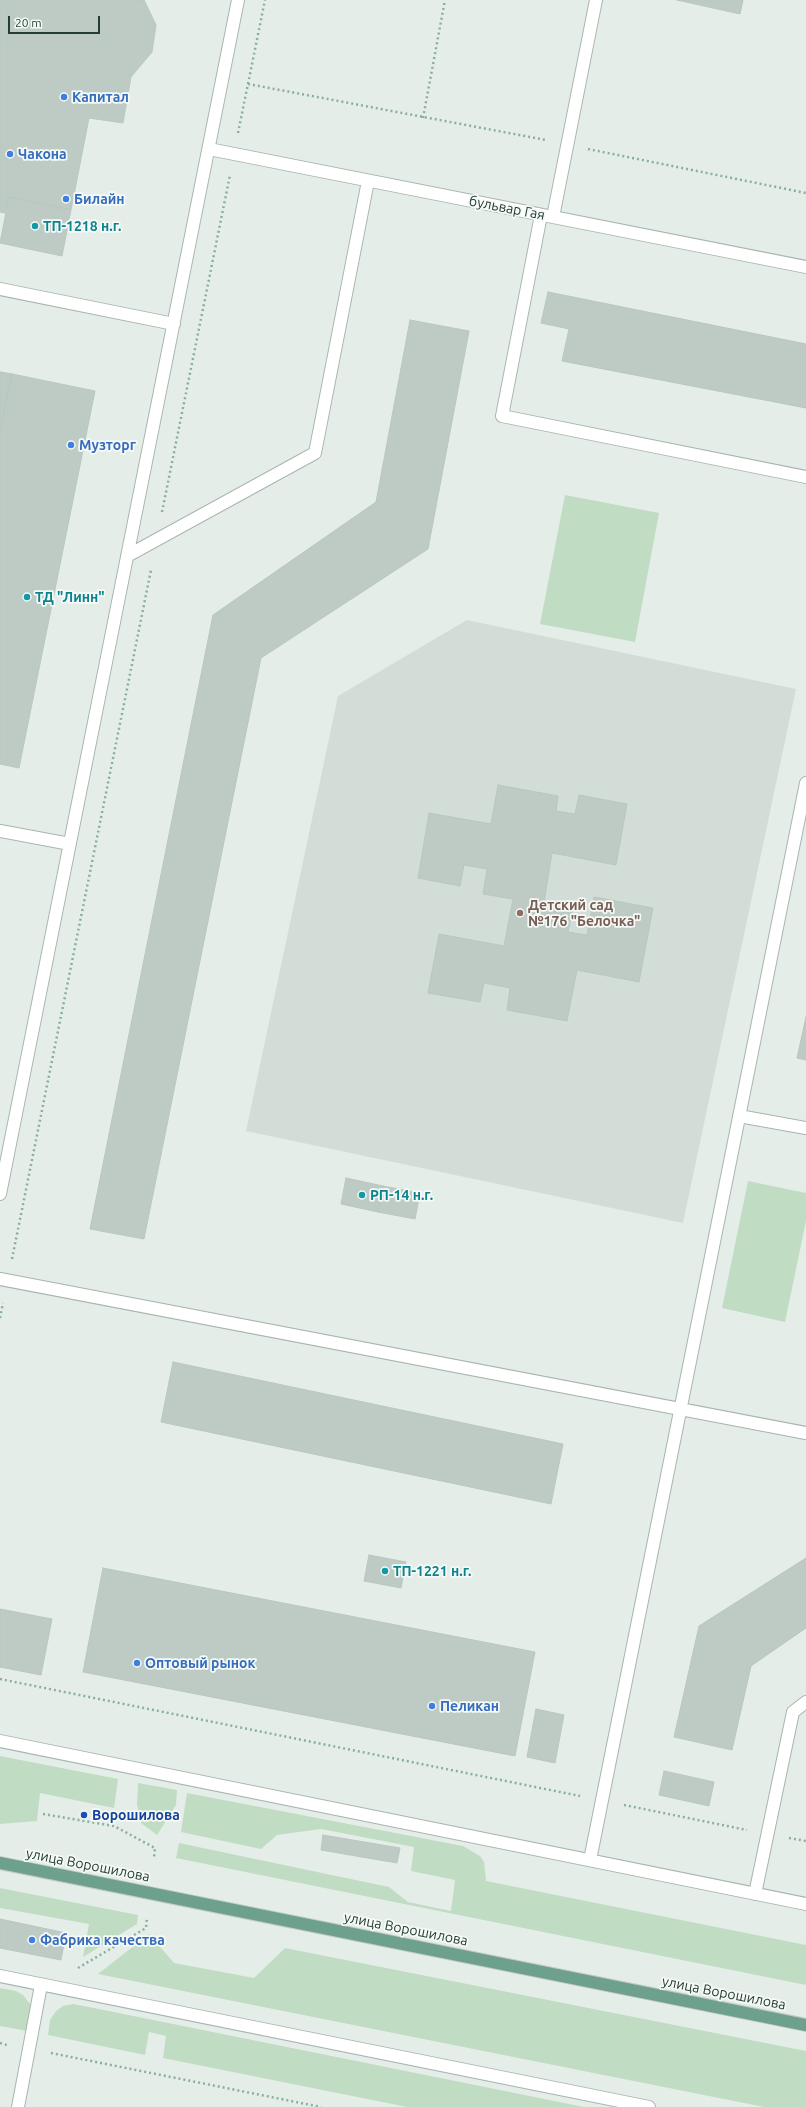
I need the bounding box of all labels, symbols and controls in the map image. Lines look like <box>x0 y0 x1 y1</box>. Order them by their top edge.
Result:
scale bar <box>10 8 102 34</box>
text: 20 m <box>15 16 42 29</box>
place label: Капитал <box>72 89 129 105</box>
marker: Капитал <box>59 92 69 102</box>
place label: Чакона <box>18 146 67 162</box>
marker: Чакона <box>5 149 15 159</box>
place label: Билайн <box>74 191 125 207</box>
street label: бульвар Гая <box>468 192 546 224</box>
marker: Билайн <box>61 194 71 204</box>
place label: ТП-1218 н.г. <box>43 218 121 234</box>
marker: ТП-1218 н.г. <box>30 221 40 231</box>
place label: Музторг <box>79 437 136 453</box>
marker: Музторг <box>66 440 76 450</box>
place label: ТД "Линн" <box>35 589 105 605</box>
marker: ТД "Линн" <box>22 592 32 602</box>
place label: Детский сад №176 "Белочка" <box>528 897 640 930</box>
marker: Детский сад №176 "Белочка" <box>515 908 525 918</box>
place label: РП-14 н.г. <box>370 1187 433 1203</box>
marker: РП-14 н.г. <box>357 1190 367 1200</box>
place label: ТП-1221 н.г. <box>393 1563 471 1579</box>
marker: ТП-1221 н.г. <box>380 1566 390 1576</box>
place label: Оптовый рынок <box>145 1655 255 1671</box>
marker: Оптовый рынок <box>132 1658 142 1668</box>
place label: Пеликан <box>440 1698 499 1714</box>
marker: Пеликан <box>427 1701 437 1711</box>
place label: Ворошилова <box>92 1807 180 1823</box>
marker: Ворошилова <box>79 1810 89 1820</box>
street label: улица Ворошилова <box>25 1845 151 1885</box>
street label: улица Ворошилова <box>343 1909 469 1949</box>
place label: Фабрика качества <box>40 1932 165 1948</box>
marker: Фабрика качества <box>27 1935 37 1945</box>
street label: улица Ворошилова <box>661 1973 787 2013</box>

